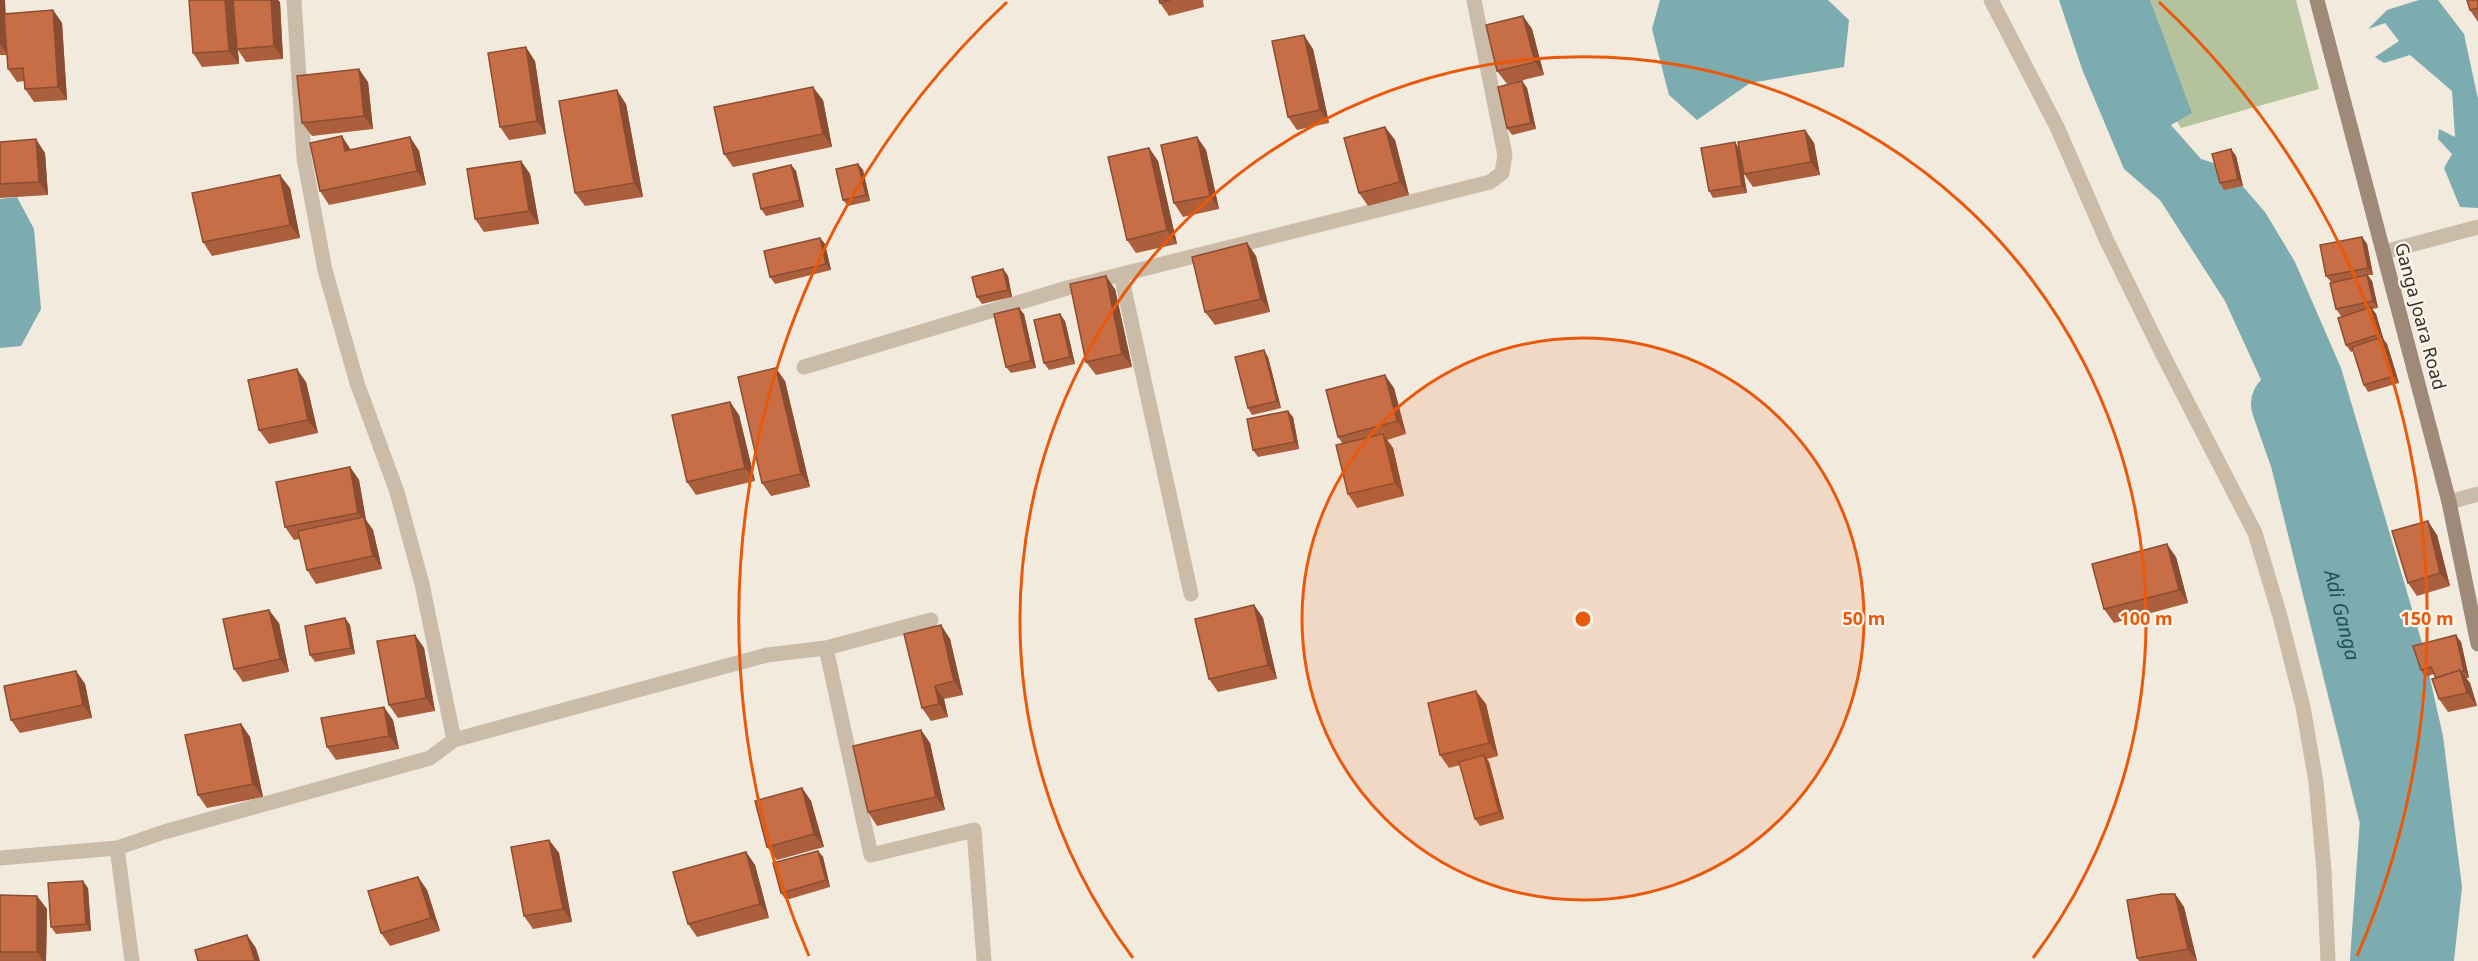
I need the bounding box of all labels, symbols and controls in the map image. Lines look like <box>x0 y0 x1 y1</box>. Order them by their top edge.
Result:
street label: Ganga Joara Road <box>2390 240 2452 392</box>
water label: Adi Ganga <box>2318 565 2367 663</box>
text: 50 m <box>1843 606 1885 630</box>
text: 100 m <box>2119 606 2173 630</box>
text: 150 m <box>2400 606 2454 630</box>
centre of rings <box>1573 609 1593 629</box>

